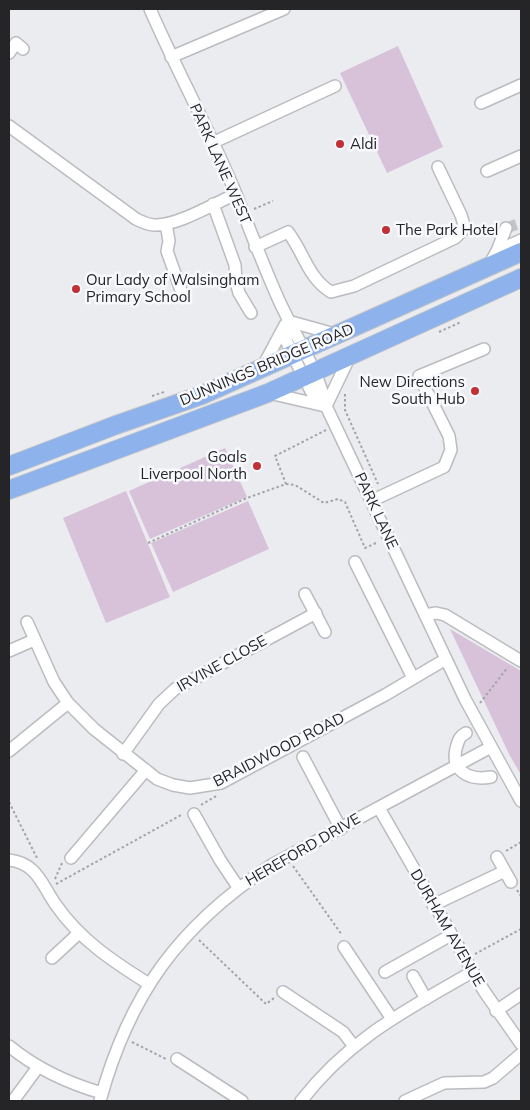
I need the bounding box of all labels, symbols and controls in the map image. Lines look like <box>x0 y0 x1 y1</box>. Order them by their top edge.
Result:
street label: PARK LANE WEST <box>185 101 255 227</box>
place label: Aldi <box>350 135 377 153</box>
marker: Aldi <box>334 138 346 150</box>
place label: The Park Hotel <box>396 221 498 239</box>
marker: The Park Hotel <box>380 224 392 236</box>
place label: Our Lady of Walsingham Primary School <box>86 271 259 306</box>
marker: Our Lady of Walsingham Primary School <box>70 283 82 295</box>
street label: DUNNINGS BRIDGE ROAD <box>177 320 357 410</box>
place label: New Directions South Hub <box>359 373 465 408</box>
marker: New Directions South Hub <box>469 385 481 397</box>
place label: Goals Liverpool North <box>141 448 247 483</box>
marker: Goals Liverpool North <box>251 460 263 472</box>
street label: PARK LANE <box>350 470 402 552</box>
street label: IRVINE CLOSE <box>174 632 270 696</box>
street label: BRAIDWOOD ROAD <box>210 709 348 791</box>
street label: HEREFORD DRIVE <box>242 810 364 890</box>
street label: DURHAM AVENUE <box>406 866 488 990</box>

